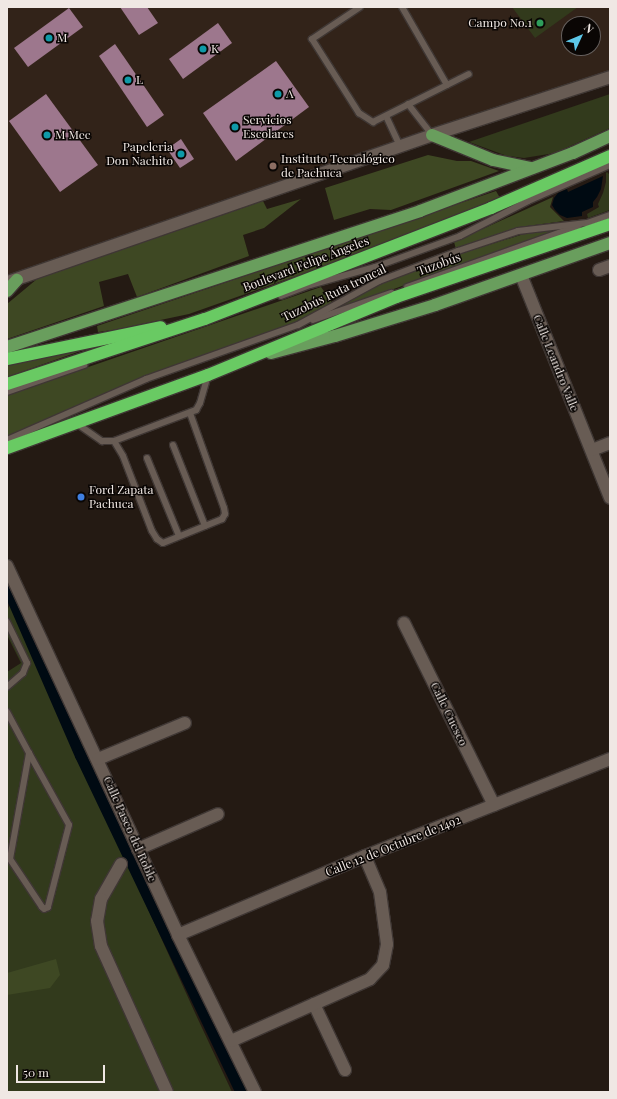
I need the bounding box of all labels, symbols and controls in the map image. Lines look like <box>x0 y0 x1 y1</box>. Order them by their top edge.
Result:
place label: Campo No.1 <box>468 16 532 30</box>
north arrow <box>561 16 601 56</box>
marker: Campo No.1 <box>535 18 545 28</box>
text: N <box>581 20 597 36</box>
place label: M <box>57 31 67 45</box>
marker: M <box>44 33 54 43</box>
place label: K <box>211 42 219 56</box>
marker: K <box>198 44 208 54</box>
place label: L <box>136 73 143 87</box>
marker: L <box>123 75 133 85</box>
place label: A <box>286 87 294 101</box>
marker: A <box>273 89 283 99</box>
place label: Servicios Escolares <box>243 113 294 141</box>
marker: Servicios Escolares <box>230 122 240 132</box>
place label: M Mec <box>55 128 91 142</box>
marker: M Mec <box>42 130 52 140</box>
place label: Papeleria Don Nachito <box>106 140 173 168</box>
marker: Papeleria Don Nachito <box>176 149 186 159</box>
place label: Instituto Tecnológico de Pachuca <box>281 152 395 180</box>
marker: Instituto Tecnológico de Pachuca <box>268 161 278 171</box>
street label: Boulevard Felipe Ángeles <box>241 233 371 295</box>
street label: Tuzobús <box>415 250 463 278</box>
street label: Tuzobús Ruta troncal <box>280 261 388 325</box>
street label: Calle Leandro Valle <box>530 312 582 414</box>
place label: Ford Zapata Pachuca <box>89 483 153 511</box>
marker: Ford Zapata Pachuca <box>76 492 86 502</box>
street label: Calle Cuesco <box>427 680 471 748</box>
street label: Calle Paseo del Roble <box>100 774 160 884</box>
street label: Calle 12 de Octubre de 1492 <box>323 812 463 880</box>
scale bar <box>18 1057 107 1083</box>
text: 50 m <box>23 1064 49 1080</box>

